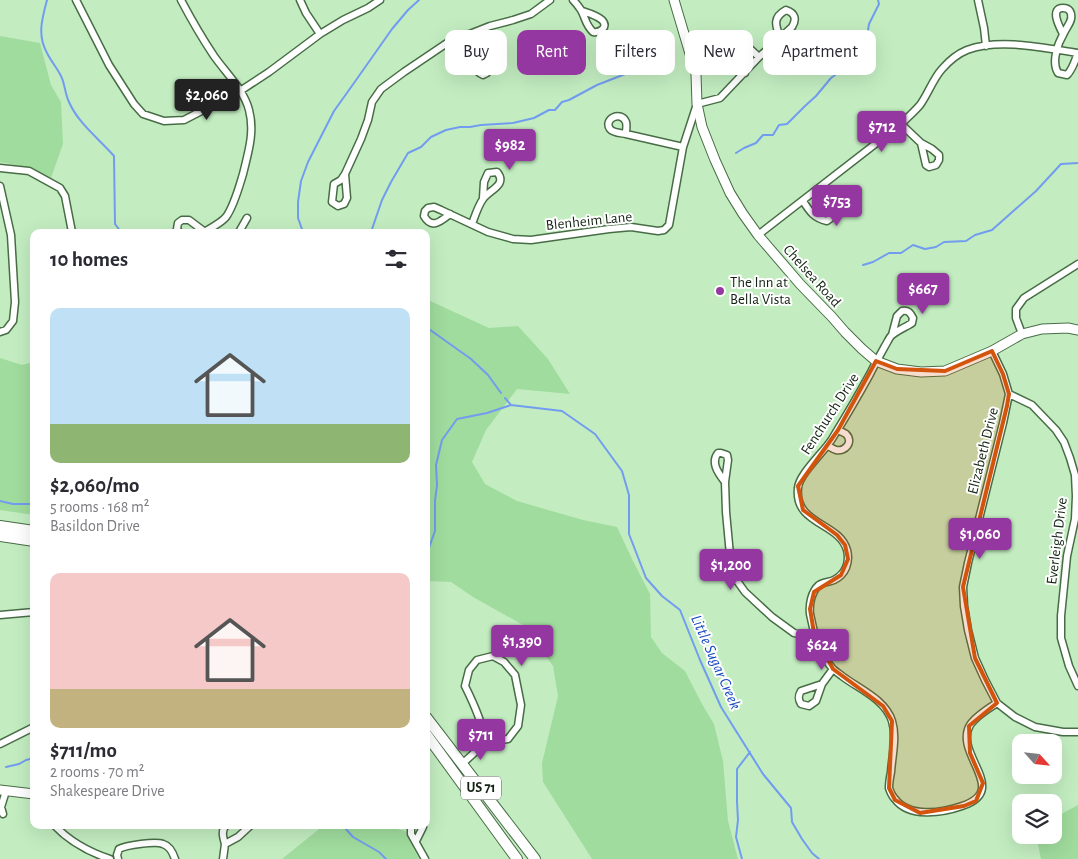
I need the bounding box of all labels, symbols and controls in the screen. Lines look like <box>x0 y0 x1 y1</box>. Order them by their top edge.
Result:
chip: Buy <box>445 30 507 75</box>
chip: Rent <box>517 30 586 75</box>
chip: Filters <box>596 30 675 75</box>
chip: New <box>685 30 753 75</box>
chip: Apartment <box>763 30 876 75</box>
pin: $2,060 <box>166 78 248 121</box>
text: $2,060 <box>186 87 228 103</box>
pin: $712 <box>852 110 912 153</box>
text: $712 <box>868 119 896 135</box>
pin: $982 <box>480 128 540 171</box>
text: $982 <box>495 137 525 153</box>
pin: $753 <box>807 184 867 227</box>
text: $753 <box>823 193 851 209</box>
street label: Blenheim Lane <box>545 209 633 233</box>
street label: Chelsea Road <box>780 242 844 310</box>
icon: filters <box>382 245 410 273</box>
text: 10 homes <box>50 249 128 270</box>
pin: $667 <box>893 272 953 315</box>
place label: The Inn at Bella Vista <box>730 275 791 307</box>
text: $667 <box>908 281 938 297</box>
marker: The Inn at Bella Vista <box>714 285 726 297</box>
icon: home <box>185 340 275 430</box>
street label: Fenchurch Drive <box>798 371 862 457</box>
street label: Elizabeth Drive <box>965 406 1001 496</box>
text: $2,060/mo <box>50 475 139 496</box>
street label: Everleigh Drive <box>1044 496 1070 585</box>
text: 5 rooms · 168 m² <box>50 499 149 515</box>
text: Basildon Drive <box>50 518 140 534</box>
pin: $1,060 <box>939 518 1021 560</box>
text: $1,060 <box>959 526 1001 542</box>
pin: $1,200 <box>690 548 772 591</box>
text: $1,200 <box>711 557 751 573</box>
icon: home <box>185 605 275 695</box>
water label: Little Sugar Creek <box>688 612 744 712</box>
pin: $1,390 <box>481 624 563 667</box>
pin: $624 <box>792 628 852 671</box>
text: $1,390 <box>502 633 542 649</box>
text: $624 <box>807 637 837 653</box>
pin: $711 <box>451 718 511 761</box>
text: $711 <box>468 727 494 743</box>
north arrow <box>1012 734 1062 784</box>
map controls <box>1012 734 1062 844</box>
text: $711/mo <box>50 740 117 761</box>
text: 2 rooms · 70 m² <box>50 764 144 780</box>
road number: US 71 <box>461 776 501 800</box>
text: Shakespeare Drive <box>50 783 165 799</box>
button: layers <box>1012 794 1062 844</box>

